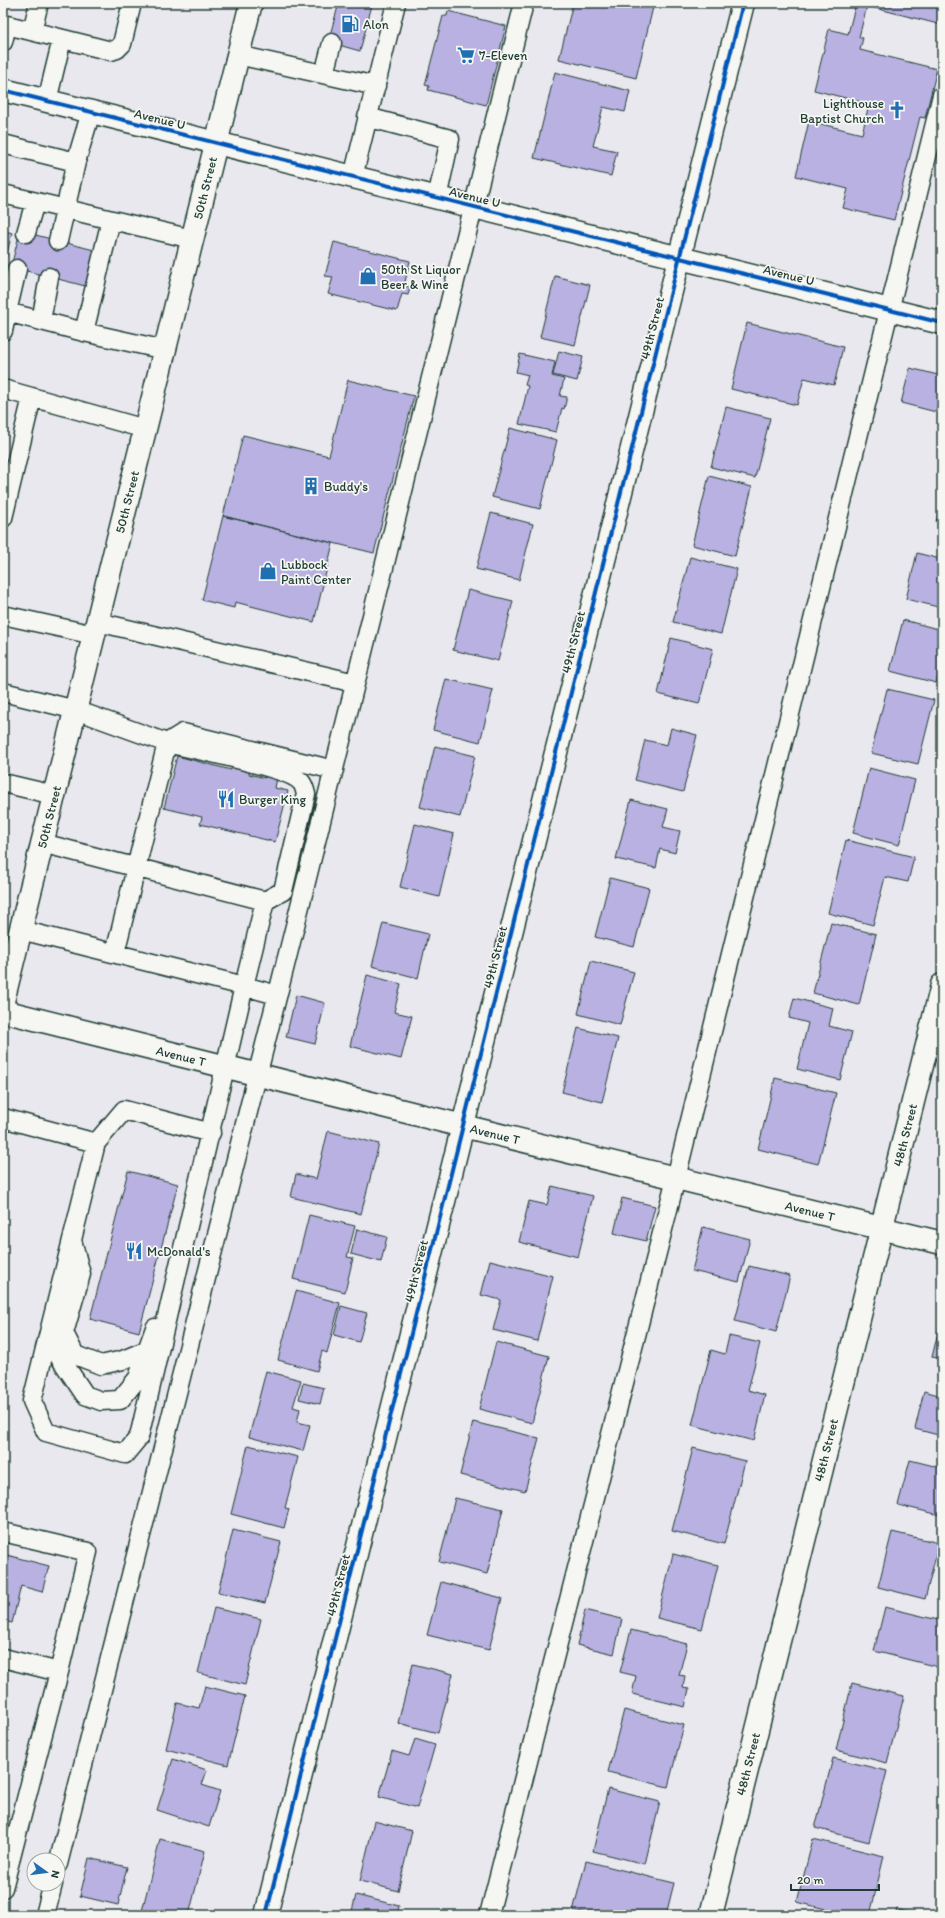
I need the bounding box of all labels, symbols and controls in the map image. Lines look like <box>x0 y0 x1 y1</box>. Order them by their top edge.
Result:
fuel station icon: Alon <box>340 14 360 34</box>
place label: Alon <box>363 17 389 32</box>
supermarket icon: 7-Eleven <box>456 45 476 65</box>
place label: 7-Eleven <box>479 48 528 63</box>
place label: Lighthouse Baptist Church <box>800 96 884 126</box>
church icon: Lighthouse Baptist Church <box>887 100 907 120</box>
street label: Avenue U <box>133 105 187 133</box>
street label: 50th Street <box>190 155 220 221</box>
street label: Avenue U <box>448 183 502 211</box>
street label: Avenue U <box>762 261 816 289</box>
place label: 50th St Liquor Beer & Wine <box>381 262 461 292</box>
shop icon: 50th St Liquor Beer & Wine <box>358 266 378 286</box>
street label: 49th Street <box>637 295 667 361</box>
street label: 50th Street <box>112 469 142 535</box>
building icon: Buddy's <box>301 476 321 496</box>
place label: Buddy's <box>324 479 368 494</box>
place label: Lubbock Paint Center <box>281 557 351 587</box>
shop icon: Lubbock Paint Center <box>258 561 278 581</box>
street label: 49th Street <box>558 609 588 675</box>
street label: 50th Street <box>34 784 64 850</box>
restaurant icon: Burger King <box>216 789 236 809</box>
place label: Burger King <box>239 792 307 807</box>
street label: 49th Street <box>480 924 510 990</box>
street label: Avenue T <box>155 1043 208 1070</box>
street label: 48th Street <box>890 1102 920 1168</box>
street label: Avenue T <box>469 1121 522 1148</box>
street label: Avenue T <box>784 1198 837 1225</box>
street label: 49th Street <box>401 1238 431 1304</box>
restaurant icon: McDonald's <box>124 1241 144 1261</box>
place label: McDonald's <box>147 1244 211 1259</box>
street label: 48th Street <box>811 1417 841 1483</box>
street label: 49th Street <box>323 1552 353 1618</box>
street label: 48th Street <box>733 1731 763 1797</box>
north arrow <box>26 1852 66 1892</box>
scale bar <box>791 1866 879 1892</box>
text: N <box>48 1869 62 1879</box>
text: 20 m <box>797 1873 824 1887</box>

